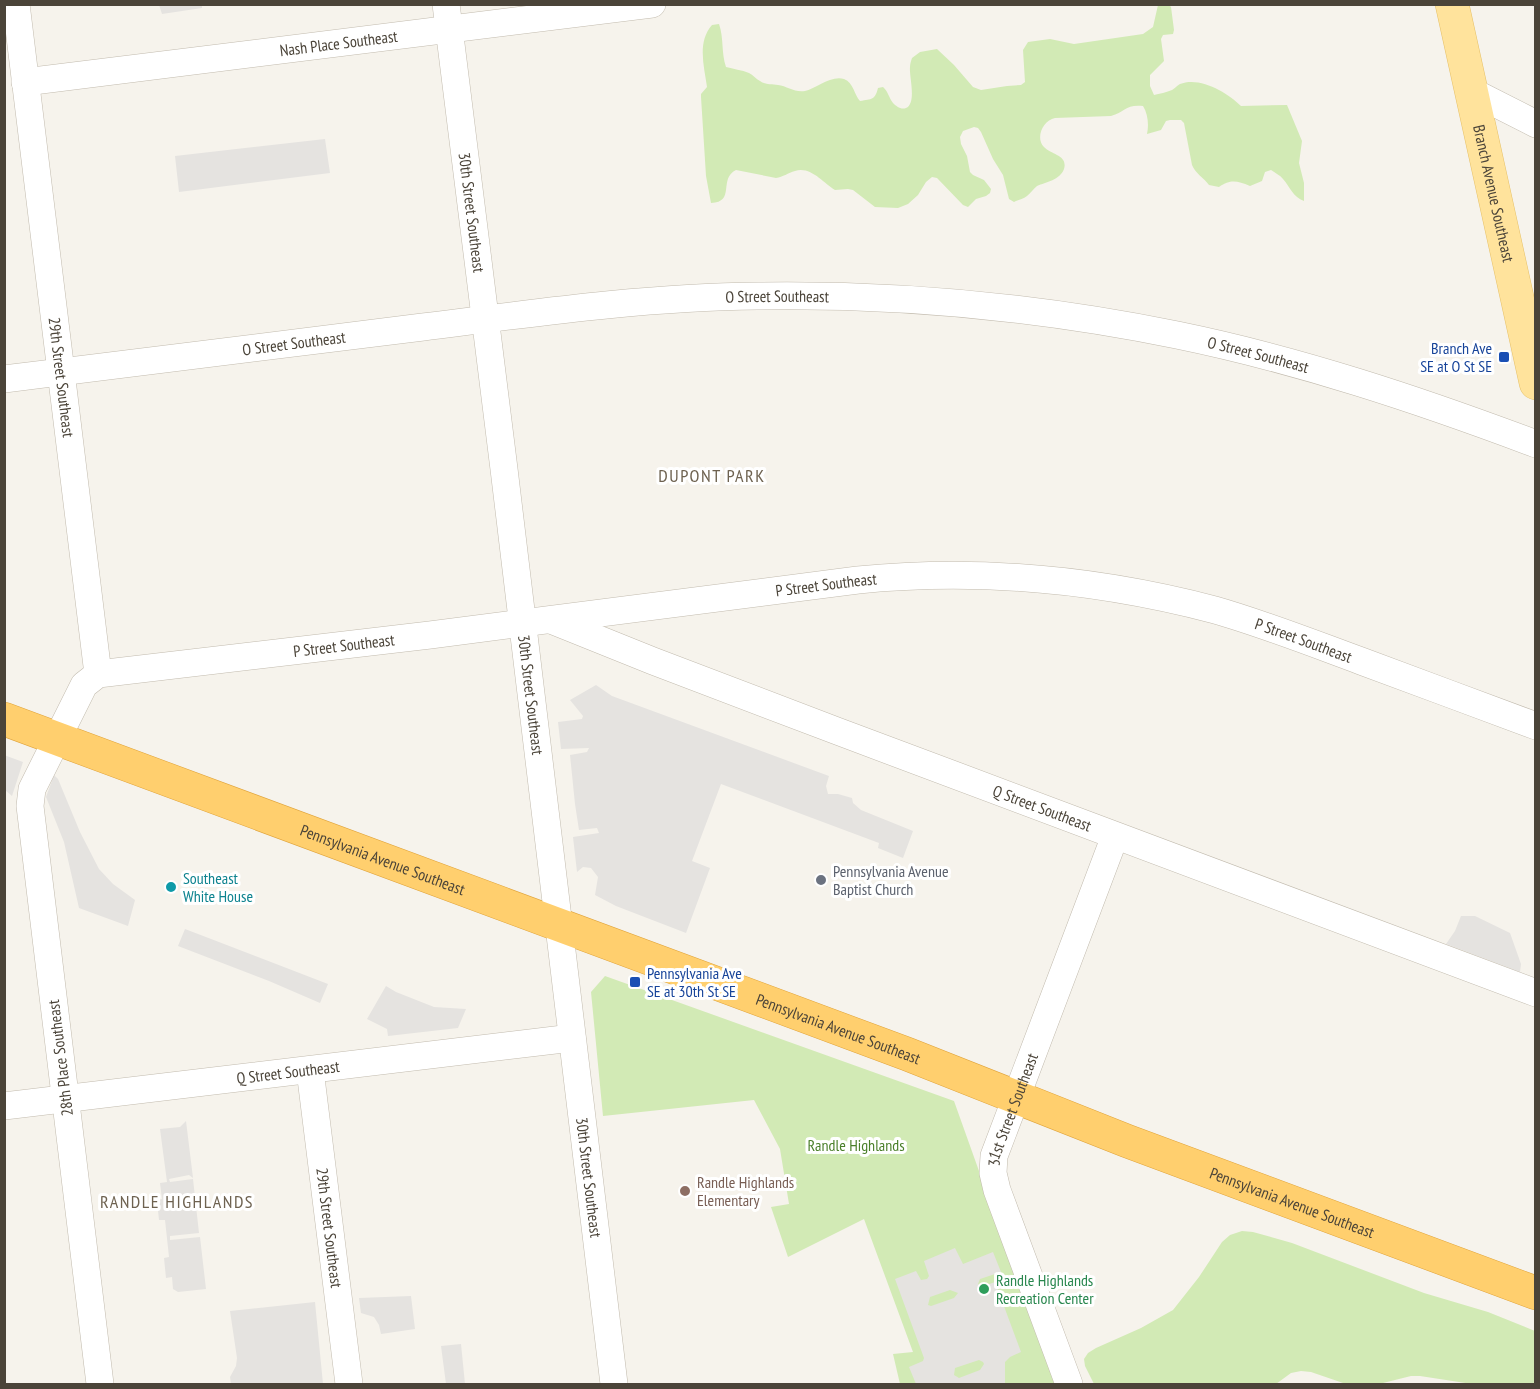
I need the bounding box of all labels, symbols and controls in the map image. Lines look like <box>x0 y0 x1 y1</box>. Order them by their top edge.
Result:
street label: Nash Place Southeast <box>278 26 399 60</box>
street label: Branch Avenue Southeast <box>1469 123 1519 265</box>
street label: 30th Street Southeast <box>455 151 489 274</box>
street label: O Street Southeast <box>725 286 830 307</box>
street label: 29th Street Southeast <box>44 316 79 439</box>
street label: O Street Southeast <box>241 327 347 359</box>
street label: O Street Southeast <box>1206 332 1312 377</box>
place label: Branch Ave SE at O St SE <box>1420 338 1492 376</box>
marker: Branch Ave SE at O St SE <box>1497 350 1511 364</box>
district label: DUPONT PARK <box>658 464 766 487</box>
street label: P Street Southeast <box>774 568 878 601</box>
street label: P Street Southeast <box>1253 613 1355 667</box>
street label: P Street Southeast <box>292 629 396 661</box>
street label: 30th Street Southeast <box>514 634 548 757</box>
street label: Q Street Southeast <box>990 780 1095 836</box>
street label: Pennsylvania Avenue Southeast <box>298 820 468 899</box>
place label: Pennsylvania Avenue Baptist Church <box>833 861 949 899</box>
place label: Southeast White House <box>183 868 253 906</box>
marker: Pennsylvania Avenue Baptist Church <box>814 873 828 887</box>
marker: Southeast White House <box>164 880 178 894</box>
place label: Pennsylvania Ave SE at 30th St SE <box>647 963 742 1001</box>
marker: Pennsylvania Ave SE at 30th St SE <box>628 975 642 989</box>
street label: Pennsylvania Avenue Southeast <box>753 989 924 1069</box>
street label: 28th Place Southeast <box>43 998 77 1117</box>
street label: 31st Street Southeast <box>983 1050 1042 1167</box>
street label: Q Street Southeast <box>235 1056 341 1088</box>
street label: 30th Street Southeast <box>572 1116 606 1239</box>
park label: Randle Highlands <box>807 1135 905 1155</box>
street label: Pennsylvania Avenue Southeast <box>1207 1163 1378 1242</box>
street label: 29th Street Southeast <box>312 1167 347 1290</box>
place label: Randle Highlands Elementary <box>697 1172 794 1210</box>
marker: Randle Highlands Elementary <box>678 1184 692 1198</box>
district label: RANDLE HIGHLANDS <box>100 1190 254 1213</box>
place label: Randle Highlands Recreation Center <box>996 1270 1094 1308</box>
marker: Randle Highlands Recreation Center <box>977 1282 991 1296</box>

